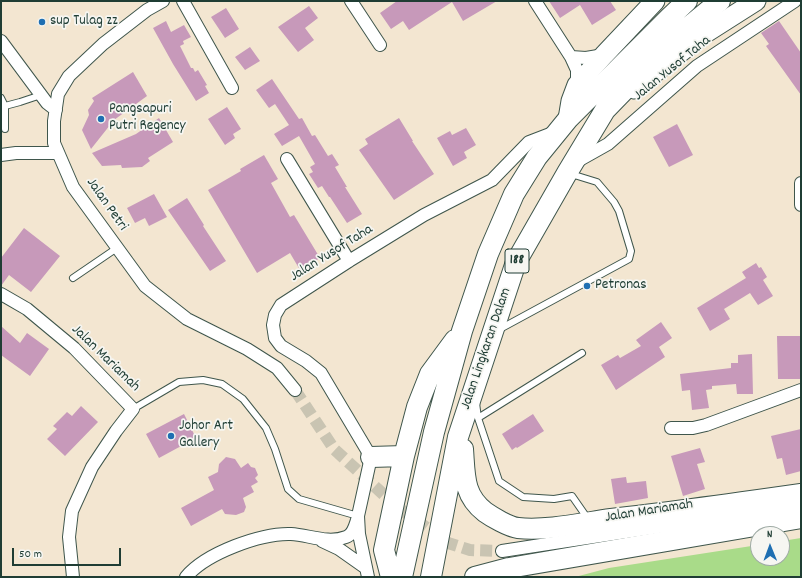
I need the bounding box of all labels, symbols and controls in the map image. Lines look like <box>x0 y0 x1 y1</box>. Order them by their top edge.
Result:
place label: sup Tulag zz <box>50 13 118 31</box>
marker: sup Tulag zz <box>37 17 47 27</box>
street label: Jalan Yusof Taha <box>631 32 715 106</box>
place label: Pangsapuri Putri Regency <box>109 101 186 136</box>
marker: Pangsapuri Putri Regency <box>96 114 106 124</box>
street label: Jalan Petri <box>81 175 131 235</box>
street label: Jalan Yusof Taha <box>287 221 377 287</box>
road number: 188 <box>505 249 529 273</box>
place label: Petronas <box>595 277 646 295</box>
marker: Petronas <box>582 281 592 291</box>
street label: Jalan Lingkaran Dalam <box>458 286 516 412</box>
street label: Jalan Mariamah <box>67 322 143 396</box>
place label: Johor Art Gallery <box>179 418 233 453</box>
marker: Johor Art Gallery <box>166 431 176 441</box>
street label: Jalan Mariamah <box>604 496 694 528</box>
north arrow <box>750 526 790 566</box>
text: N <box>767 527 773 543</box>
scale bar <box>14 540 123 566</box>
text: 50 m <box>19 546 42 563</box>

